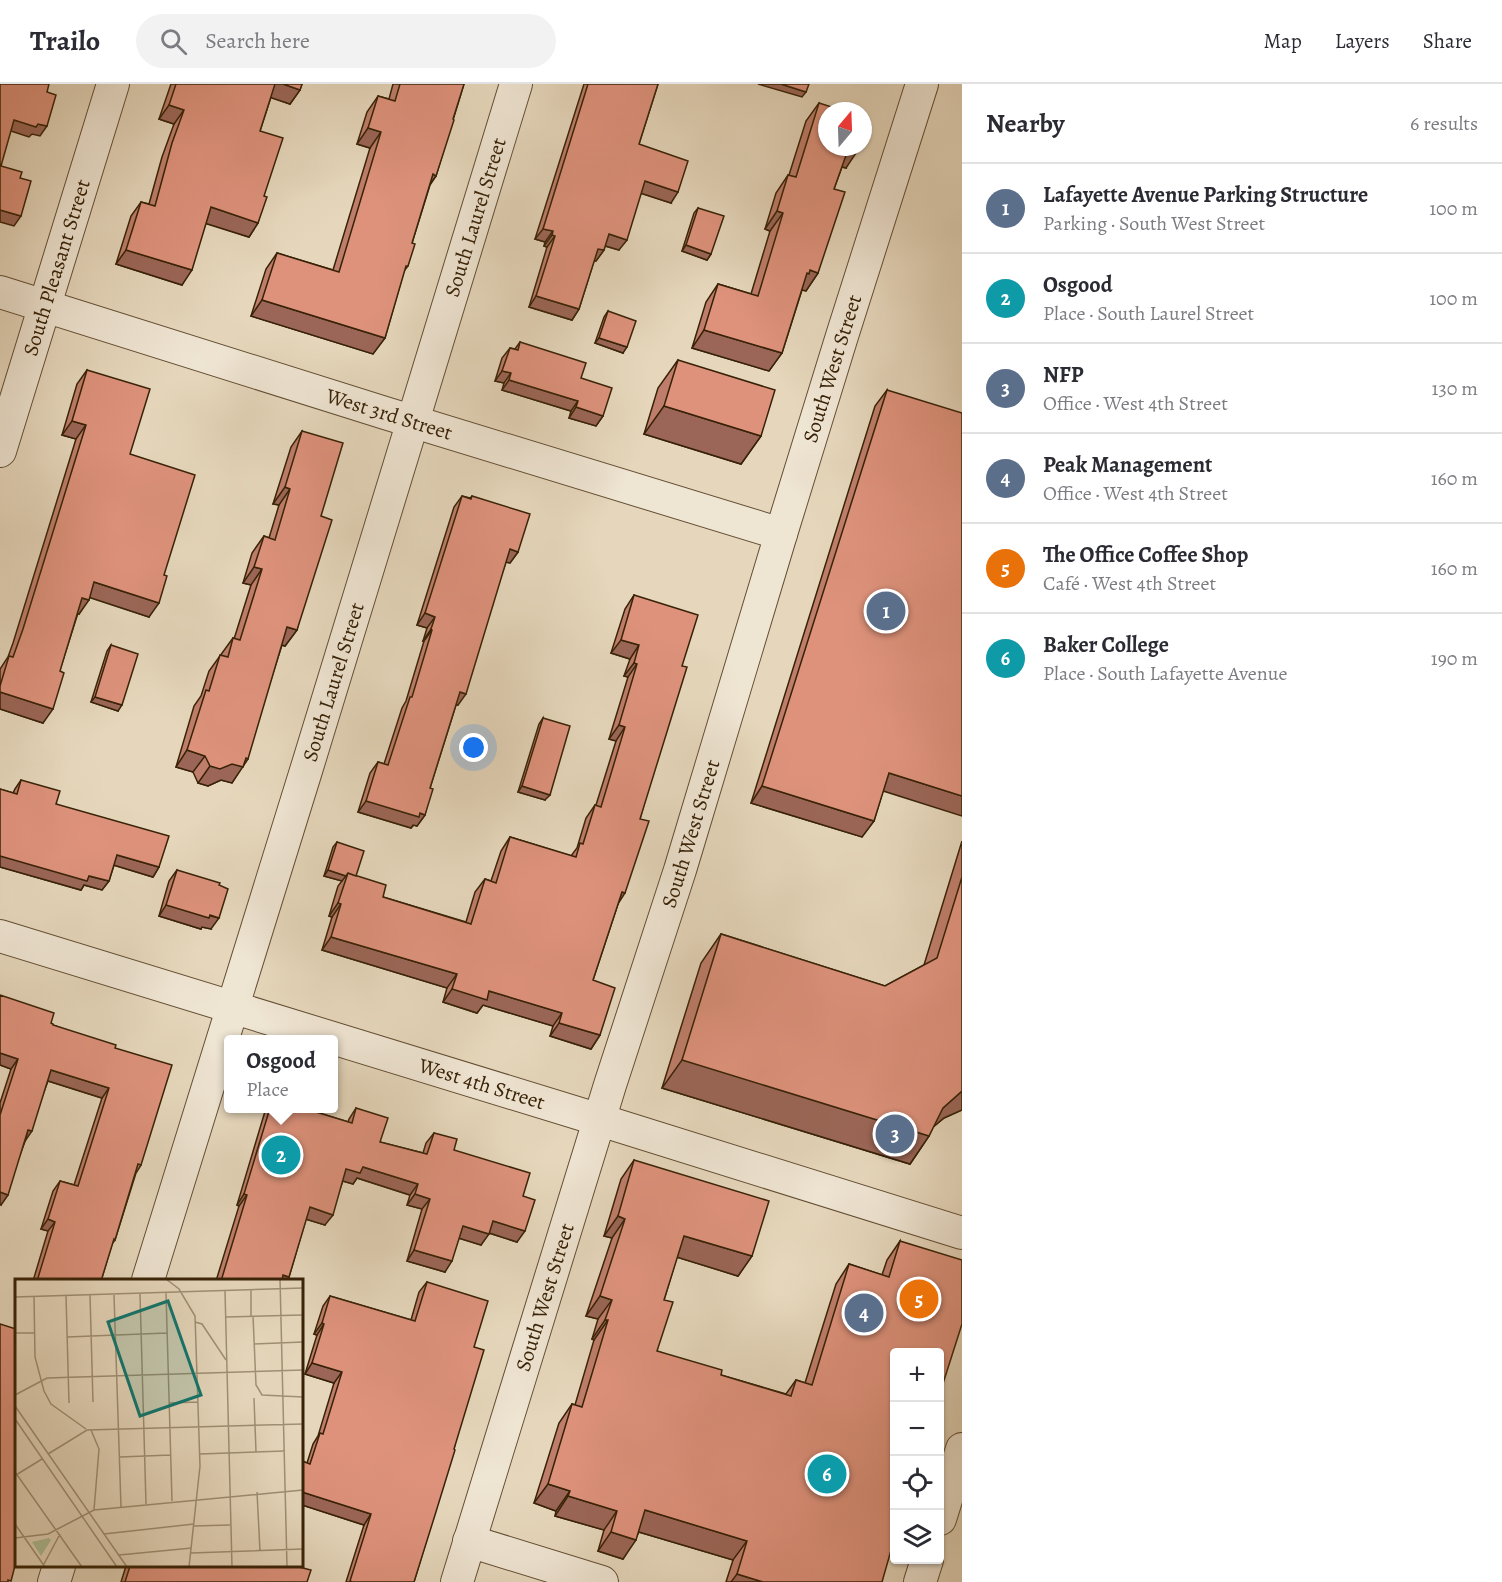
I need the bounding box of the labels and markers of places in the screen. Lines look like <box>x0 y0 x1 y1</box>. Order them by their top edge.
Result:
pin: 1 <box>866 588 906 634</box>
pin: 3 <box>876 1112 914 1156</box>
pin: 2 <box>262 1132 300 1178</box>
pin: 5 <box>900 1276 938 1322</box>
pin: 4 <box>844 1290 884 1336</box>
pin: 6 <box>808 1452 846 1496</box>

